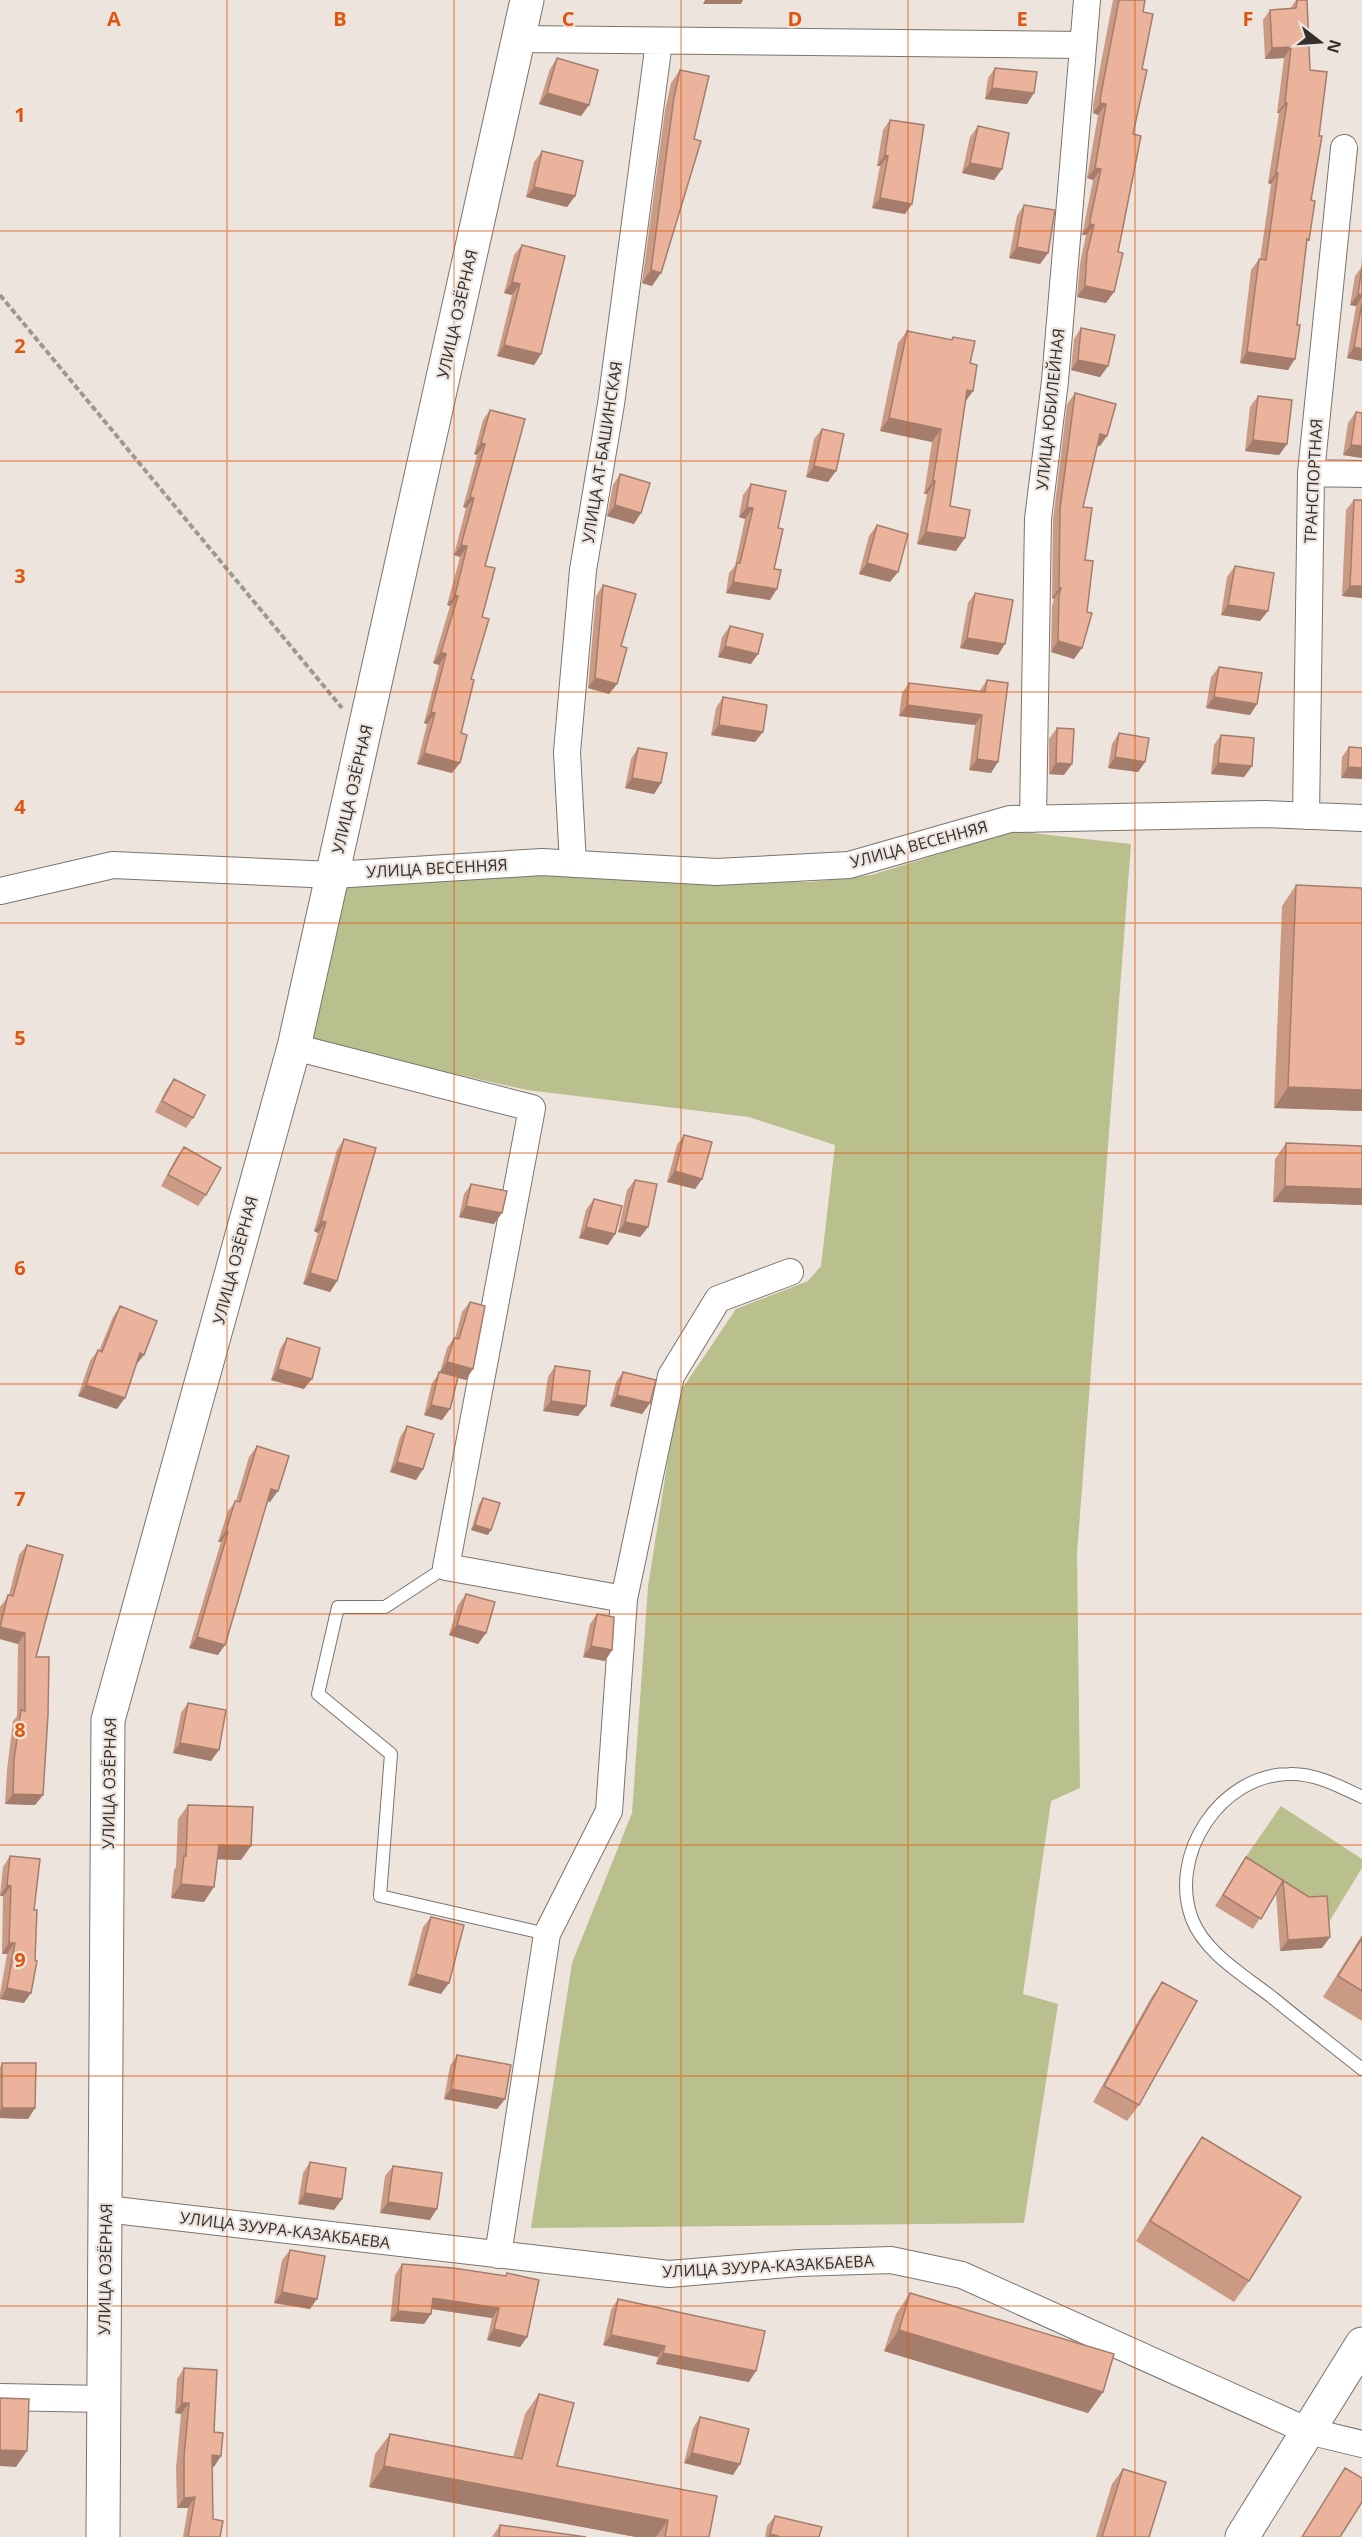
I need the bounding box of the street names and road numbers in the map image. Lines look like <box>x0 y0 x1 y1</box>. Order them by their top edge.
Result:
street label: УЛИЦА ОЗЁРНАЯ <box>431 247 483 381</box>
street label: УЛИЦА ЮБИЛЕЙНАЯ <box>1031 327 1069 491</box>
street label: УЛИЦА АТ-БАШИНСКАЯ <box>577 359 627 545</box>
street label: ТРАНСПОРТНАЯ <box>1299 418 1327 544</box>
street label: УЛИЦА ОЗЁРНАЯ <box>326 722 378 856</box>
street label: УЛИЦА ВЕСЕННЯЯ <box>848 815 990 873</box>
street label: УЛИЦА ВЕСЕННЯЯ <box>366 853 508 883</box>
street label: УЛИЦА ОЗЁРНАЯ <box>207 1194 263 1326</box>
street label: УЛИЦА ОЗЁРНАЯ <box>97 1717 121 1849</box>
street label: УЛИЦА ОЗЁРНАЯ <box>93 2203 117 2335</box>
street label: УЛИЦА ЗУУРА-КАЗАКБАЕВА <box>179 2206 392 2254</box>
street label: УЛИЦА ЗУУРА-КАЗАКБАЕВА <box>662 2249 875 2283</box>

